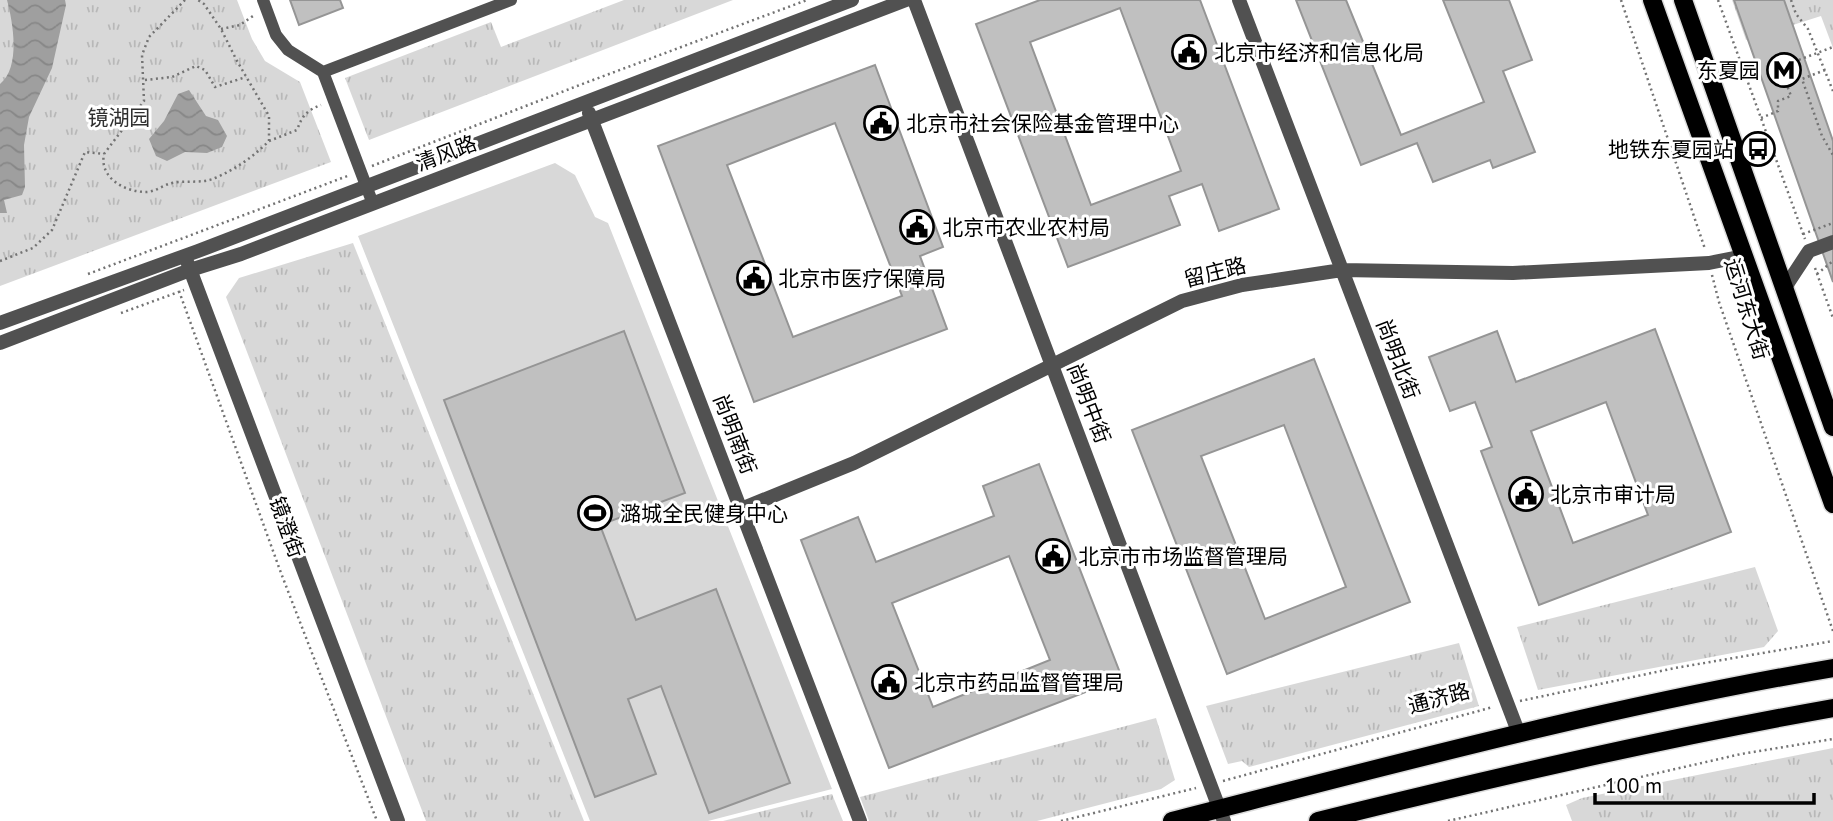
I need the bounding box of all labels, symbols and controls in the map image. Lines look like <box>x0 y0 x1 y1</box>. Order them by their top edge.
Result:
public building icon: 北京市经济和信息化局 <box>1170 33 1208 71</box>
place label: 北京市经济和信息化局 <box>1214 39 1424 66</box>
metro station icon: 东夏园 <box>1765 51 1803 89</box>
place label: 东夏园 <box>1697 57 1760 84</box>
park label: 镜湖园 <box>88 104 151 131</box>
public building icon: 北京市社会保险基金管理中心 <box>862 104 900 142</box>
place label: 北京市社会保险基金管理中心 <box>906 110 1179 137</box>
street label: 清风路 <box>412 129 480 177</box>
bus stop icon: 地铁东夏园站 <box>1739 130 1777 168</box>
place label: 地铁东夏园站 <box>1608 136 1734 163</box>
public building icon: 北京市农业农村局 <box>898 208 936 246</box>
place label: 北京市农业农村局 <box>942 214 1110 241</box>
street label: 留庄路 <box>1181 251 1249 293</box>
street label: 运河东大街 <box>1719 255 1775 363</box>
public building icon: 北京市医疗保障局 <box>735 259 773 297</box>
place label: 北京市医疗保障局 <box>778 265 946 292</box>
street label: 尚明北街 <box>1370 315 1426 403</box>
street label: 尚明中街 <box>1061 359 1117 447</box>
street label: 尚明南街 <box>707 390 763 478</box>
public building icon: 北京市审计局 <box>1507 475 1545 513</box>
place label: 北京市审计局 <box>1550 481 1676 508</box>
street label: 镜澄街 <box>264 493 310 561</box>
sports icon: 潞城全民健身中心 <box>576 494 614 532</box>
place label: 潞城全民健身中心 <box>620 500 788 527</box>
public building icon: 北京市市场监督管理局 <box>1034 537 1072 575</box>
place label: 北京市市场监督管理局 <box>1078 543 1288 570</box>
public building icon: 北京市药品监督管理局 <box>870 663 908 701</box>
place label: 北京市药品监督管理局 <box>914 669 1124 696</box>
street label: 通济路 <box>1405 677 1473 719</box>
scale bar <box>1595 762 1814 806</box>
text: 100 m <box>1605 772 1662 799</box>

